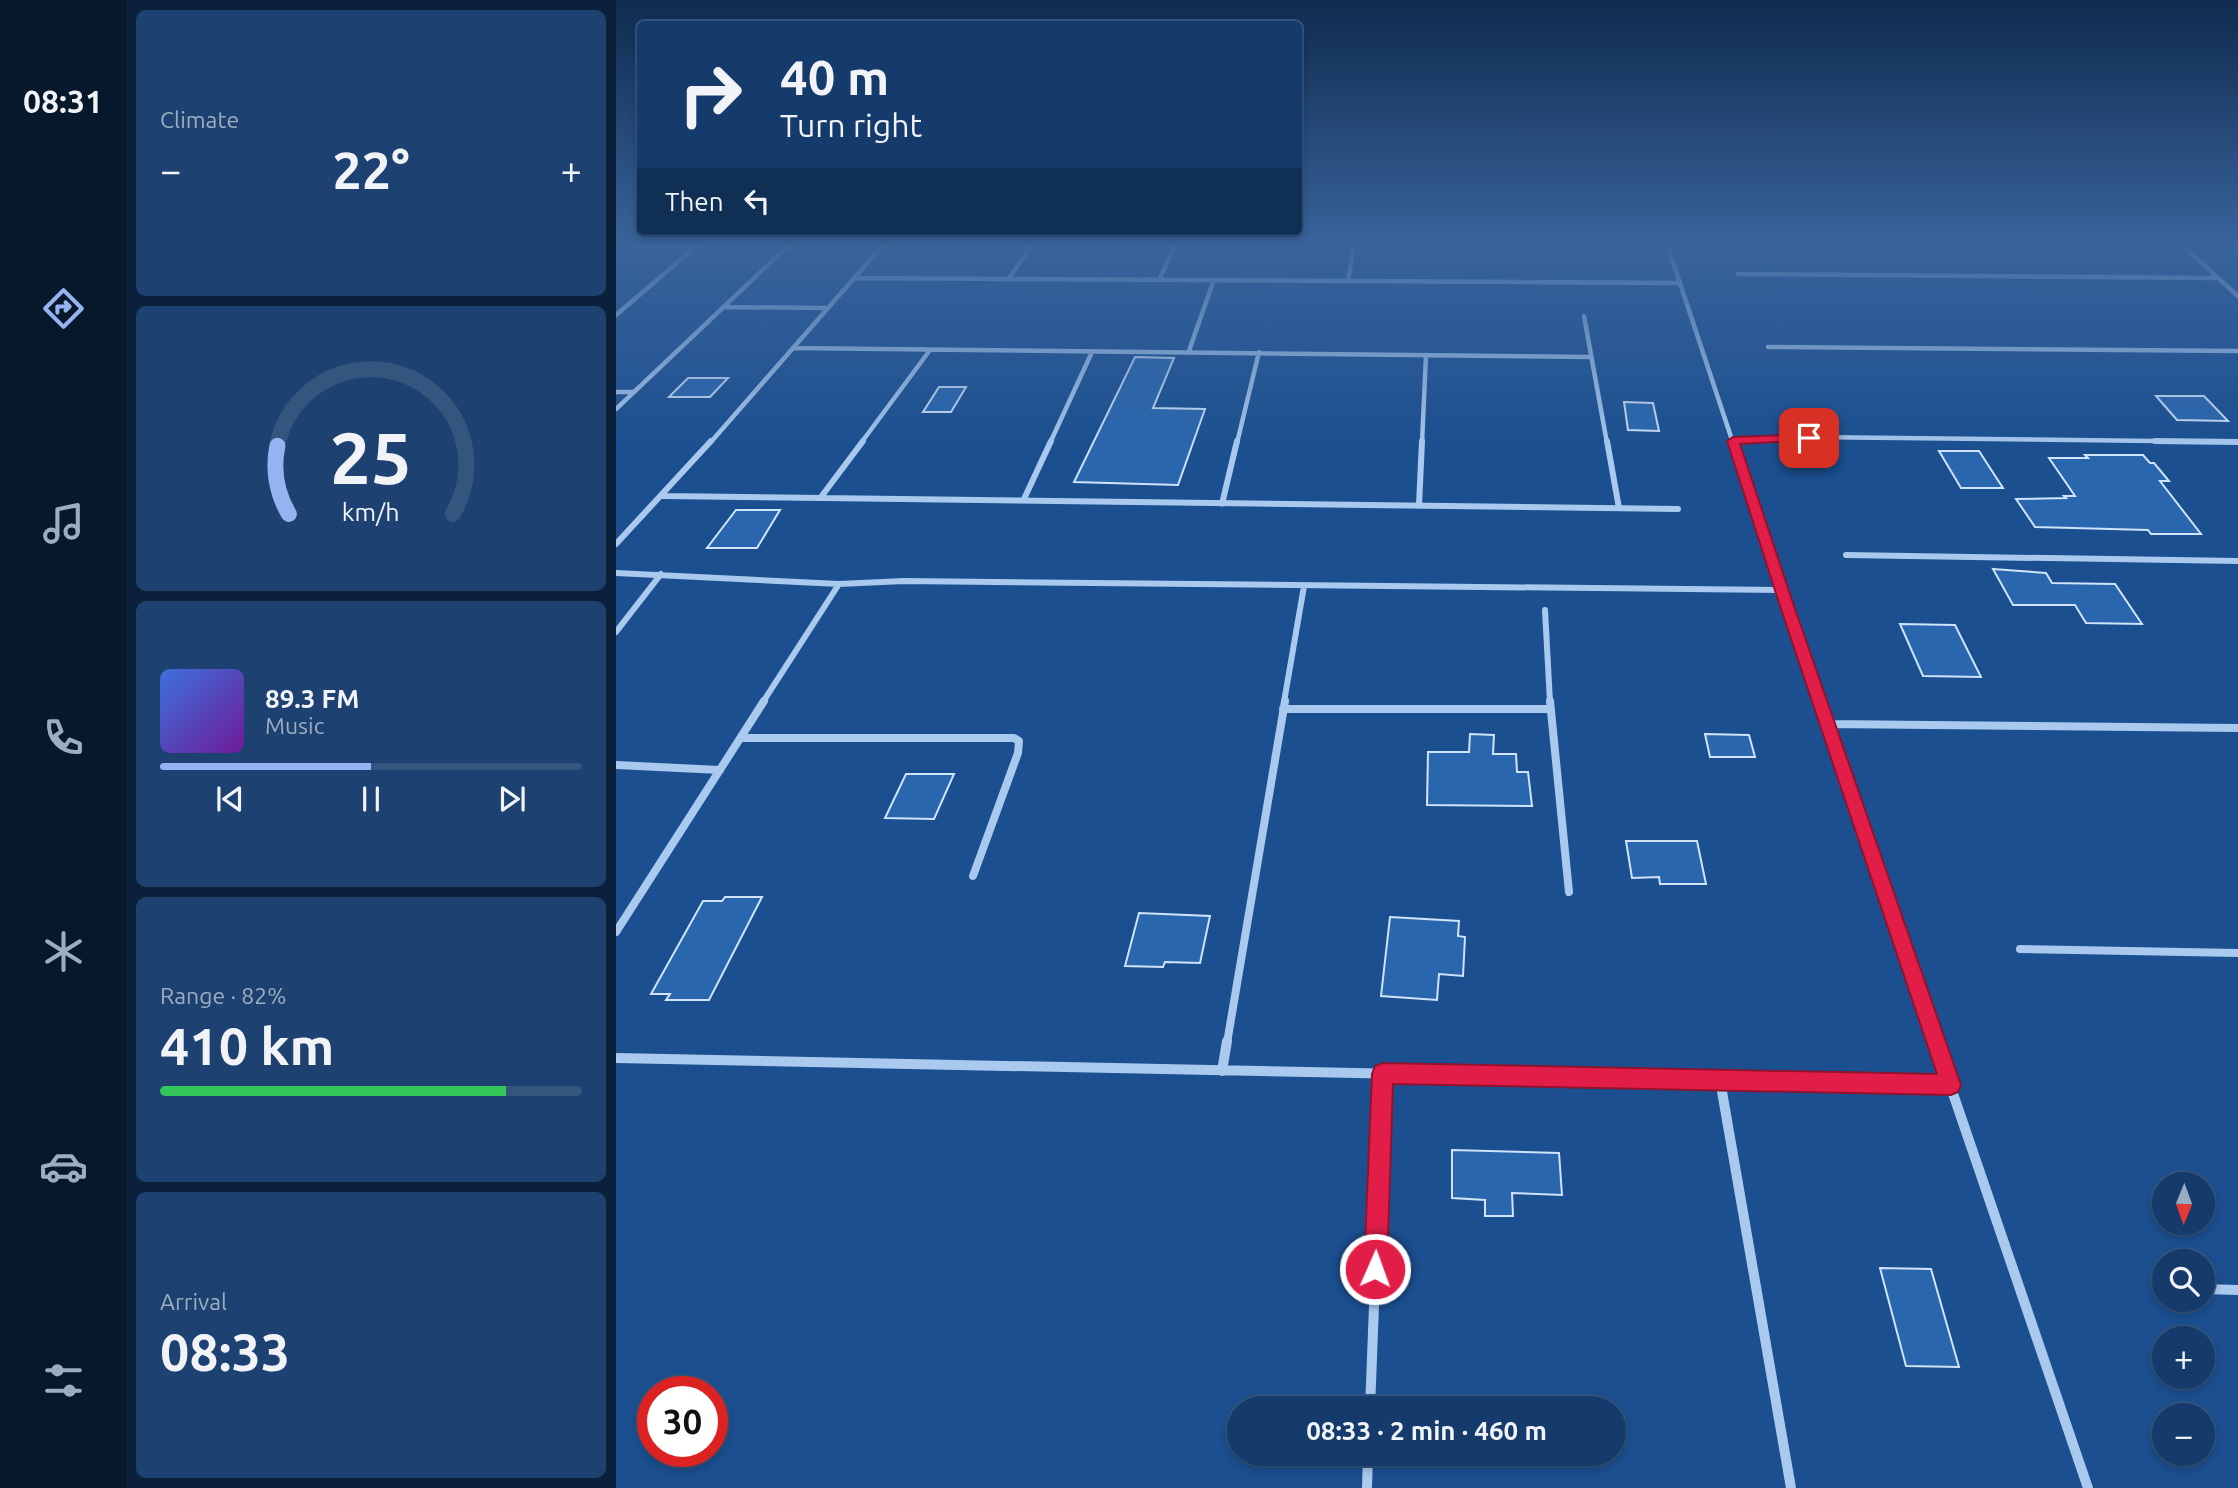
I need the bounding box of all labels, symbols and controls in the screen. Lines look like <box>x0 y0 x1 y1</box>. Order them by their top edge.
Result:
icon: right <box>665 49 756 140</box>
text: 40 m <box>780 49 889 104</box>
text: 08:31 <box>23 83 103 119</box>
text: Climate <box>160 107 239 132</box>
text: Turn right <box>780 107 922 143</box>
text: 22° <box>332 141 410 199</box>
text: − <box>160 149 181 191</box>
text: + <box>561 149 582 191</box>
icon: left <box>738 182 776 220</box>
text: Then <box>665 187 724 216</box>
icon: directions <box>39 284 88 333</box>
pin <box>1779 408 1839 468</box>
text: 25 <box>330 417 412 499</box>
icon: arrive <box>1790 419 1828 457</box>
text: km/h <box>342 498 400 526</box>
icon: music <box>39 499 88 548</box>
text: 89.3 FM <box>265 684 359 713</box>
icon: phone <box>39 713 88 762</box>
text: Music <box>265 713 324 738</box>
icon: previous <box>211 780 249 818</box>
icon: pause <box>352 780 390 818</box>
icon: next <box>493 780 531 818</box>
icon: climate <box>39 927 88 976</box>
text: Range · 82% <box>160 983 287 1008</box>
text: 410 km <box>160 1017 334 1075</box>
icon: car <box>39 1142 88 1191</box>
north arrow <box>2152 1172 2216 1236</box>
map controls <box>2152 1172 2215 1466</box>
position arrow <box>1338 1232 1412 1306</box>
button: search <box>2152 1249 2215 1312</box>
text: Arrival <box>160 1289 227 1314</box>
text: 08:33 <box>160 1323 290 1381</box>
button: + <box>2152 1326 2215 1389</box>
icon: filters <box>39 1356 88 1405</box>
speed limit sign: 30 <box>637 1376 728 1467</box>
button: − <box>2152 1403 2215 1466</box>
text: 08:33 · 2 min · 460 m <box>1306 1416 1547 1445</box>

